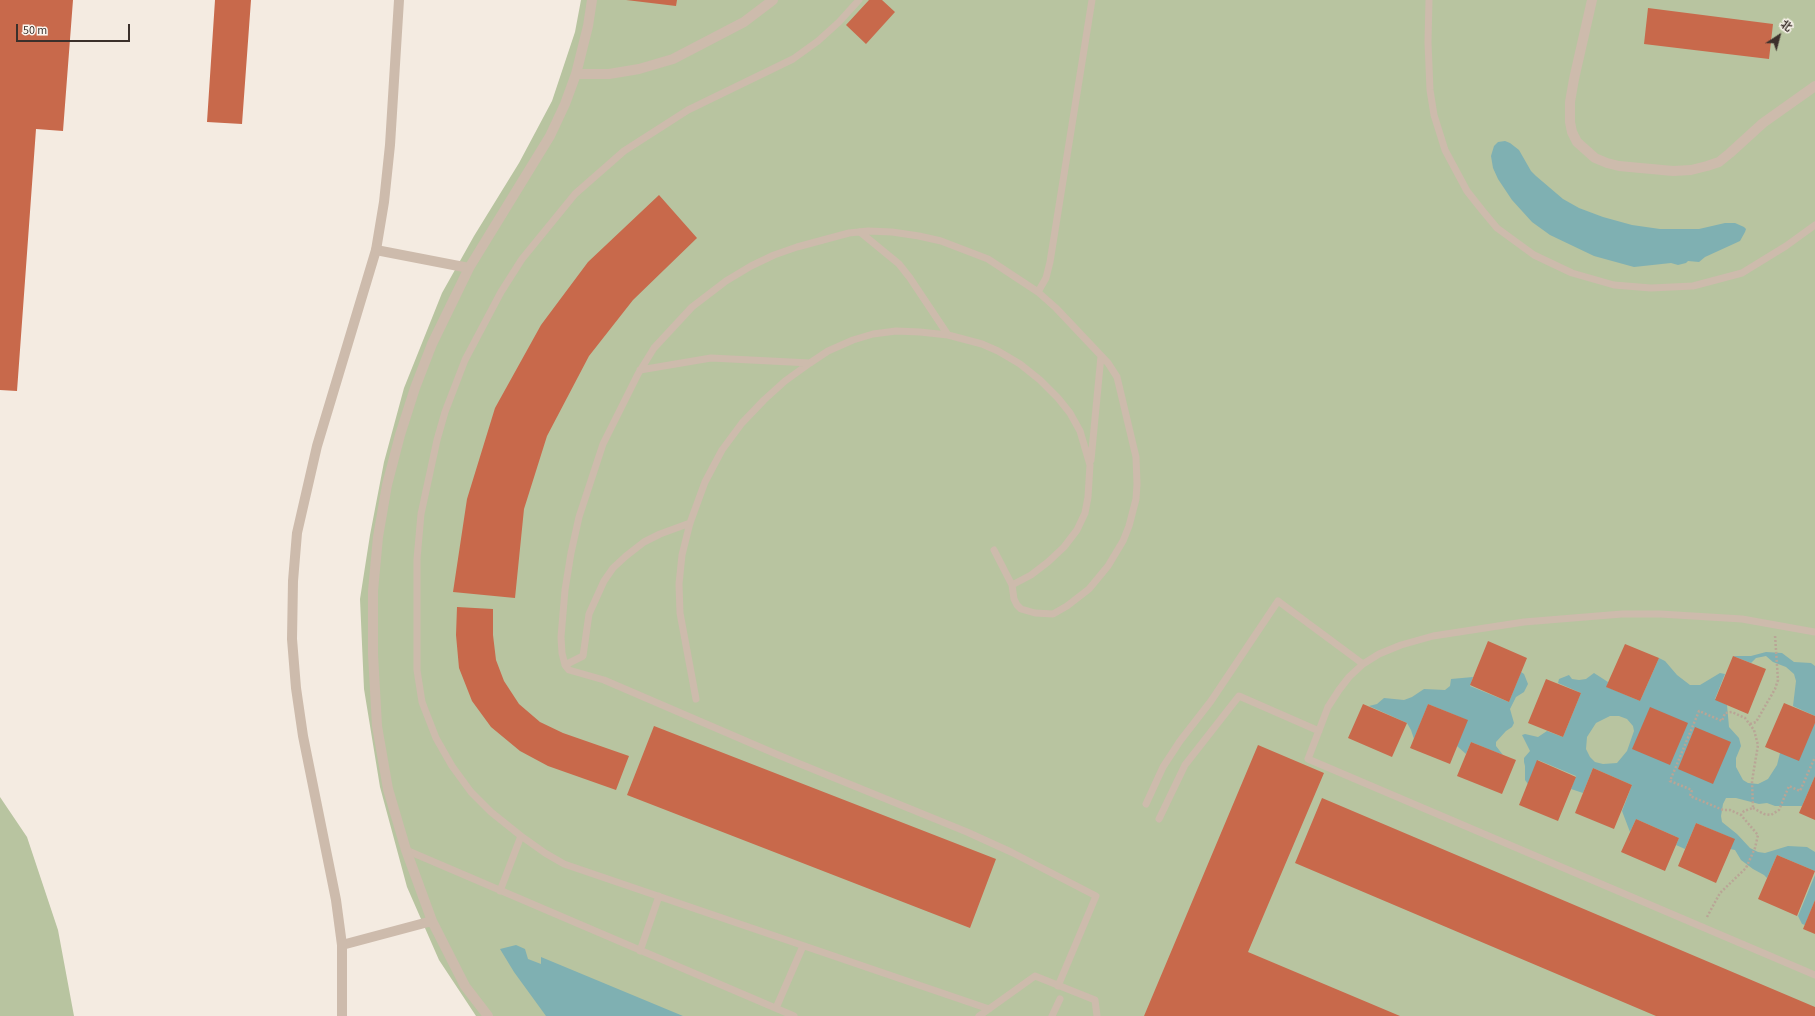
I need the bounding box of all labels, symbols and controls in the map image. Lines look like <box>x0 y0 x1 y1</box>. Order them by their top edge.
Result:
scale bar <box>18 16 132 42</box>
north arrow <box>1759 16 1799 56</box>
text: 北 <box>1777 17 1795 35</box>
text: 50 m <box>23 22 47 39</box>

